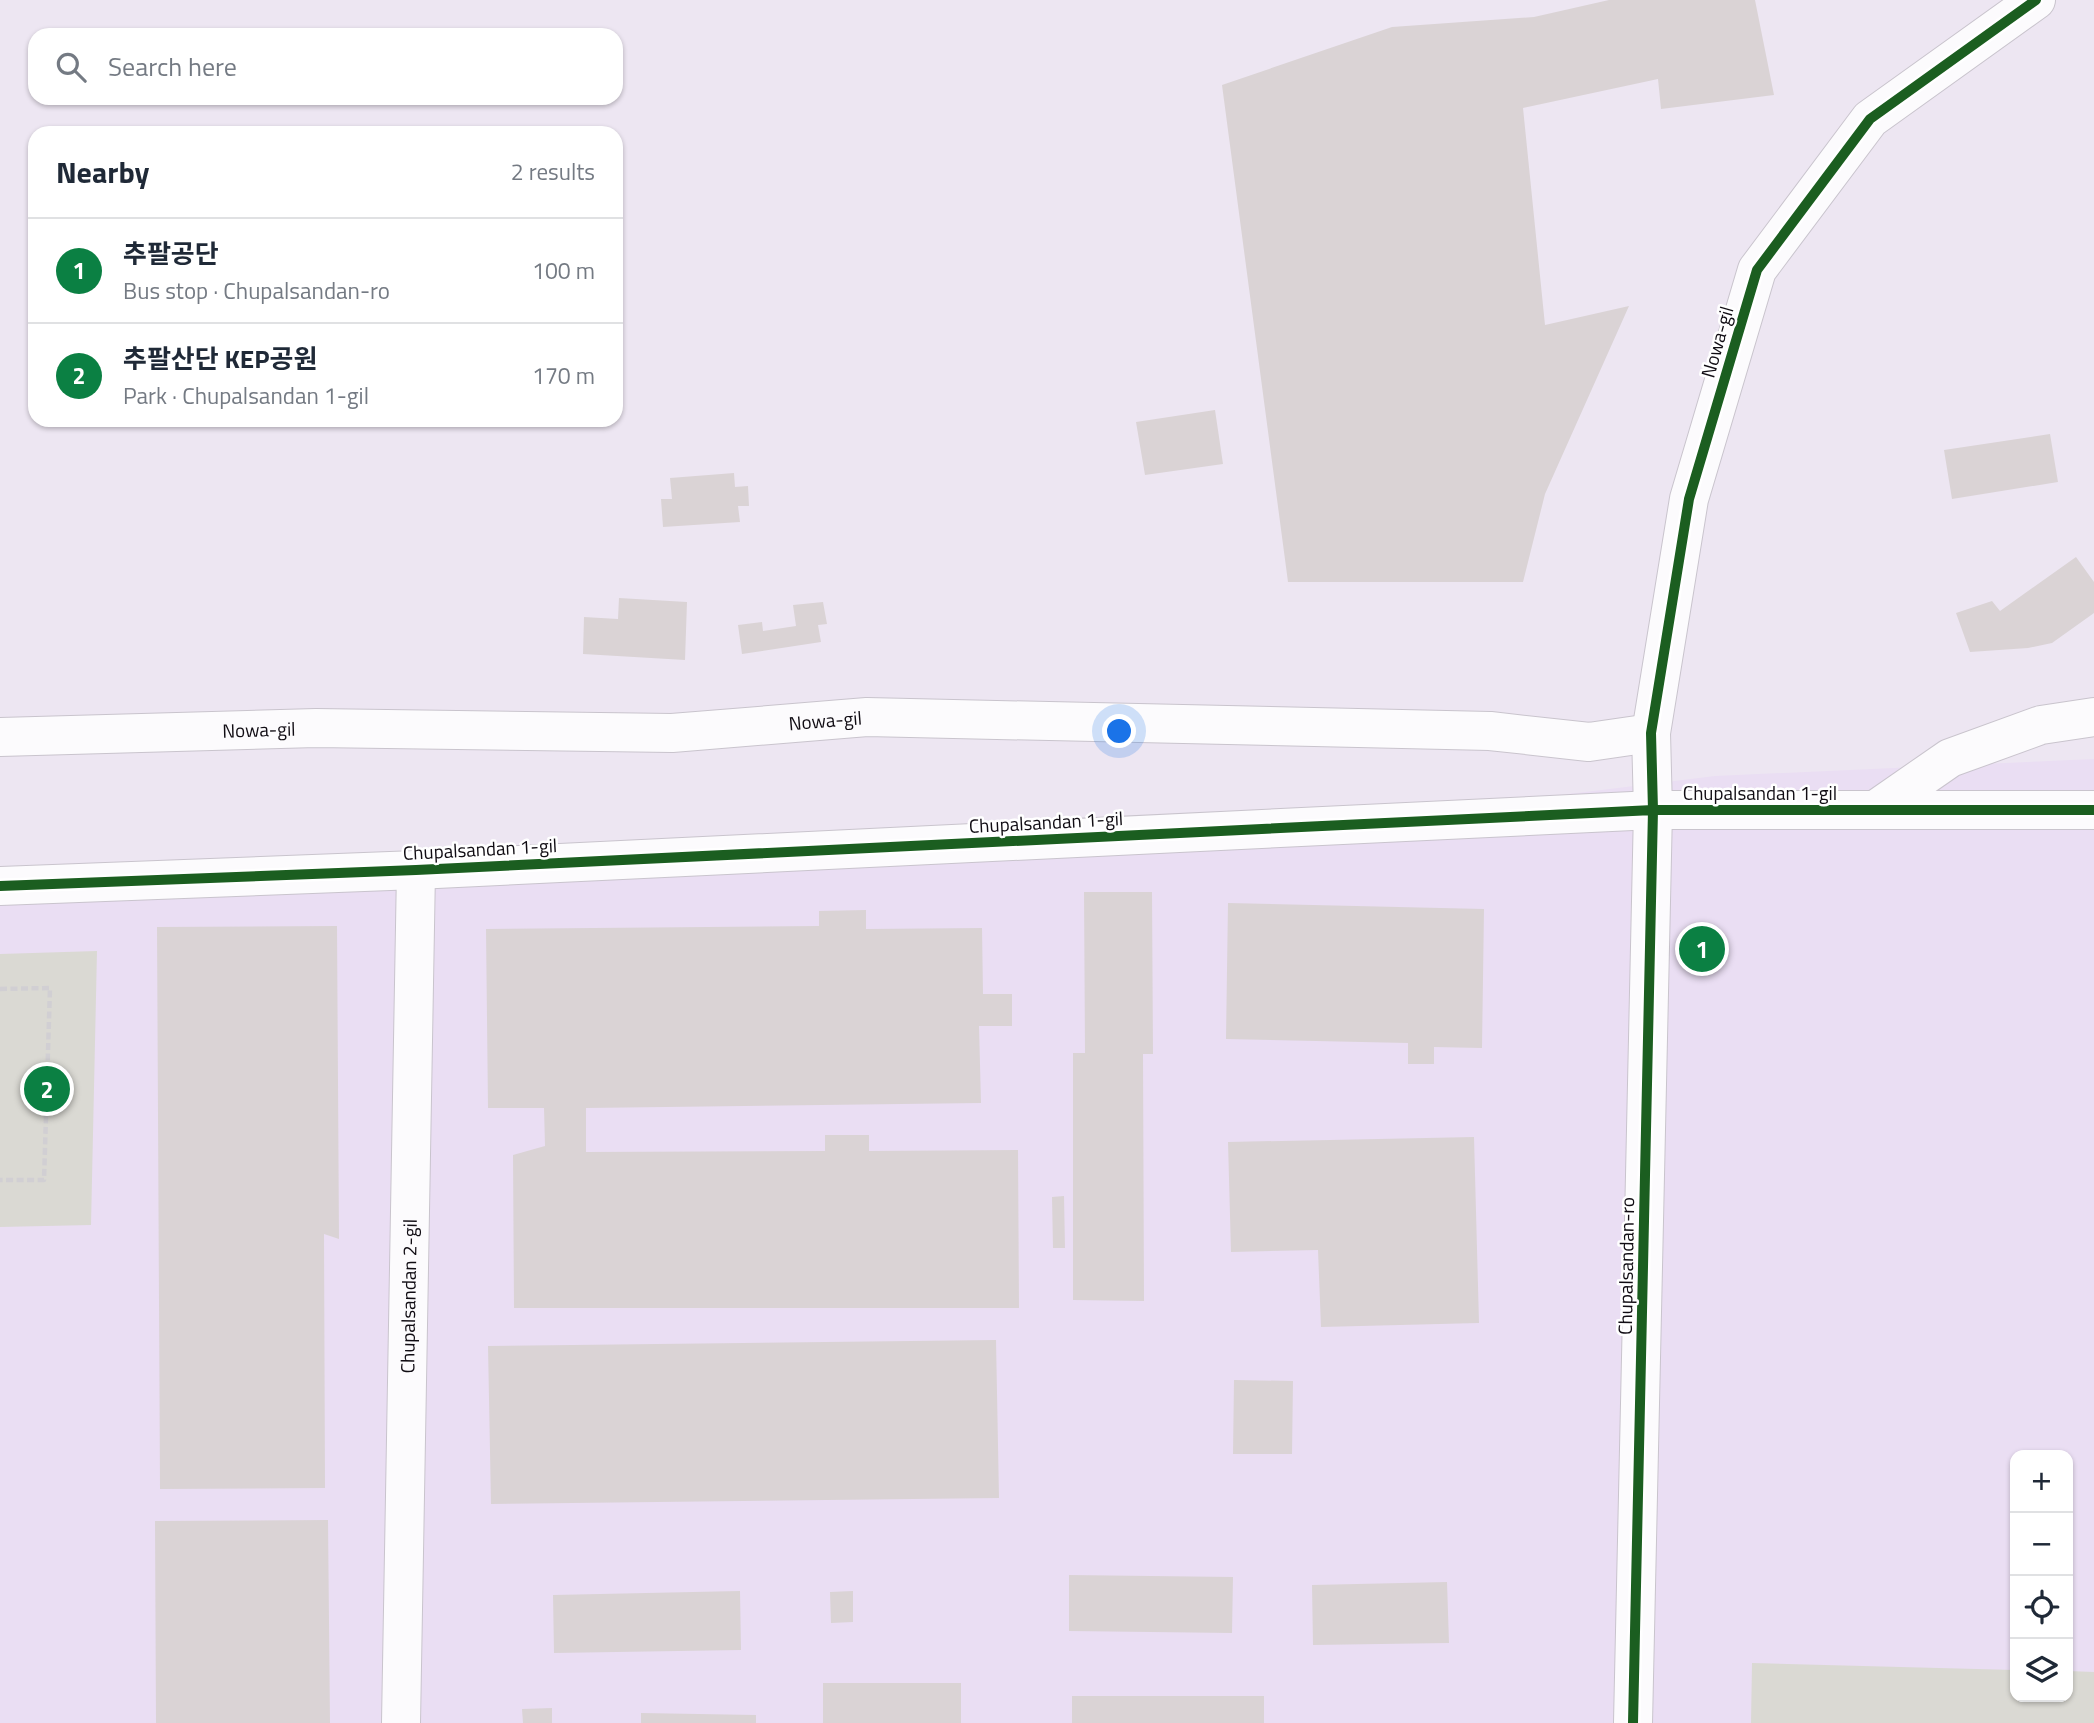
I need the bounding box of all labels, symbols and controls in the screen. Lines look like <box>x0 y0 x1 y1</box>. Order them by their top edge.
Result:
search box <box>28 28 623 105</box>
text: Search here <box>108 47 237 86</box>
icon: search <box>52 48 90 86</box>
text: Nearby <box>56 149 149 195</box>
text: 2 results <box>511 154 595 189</box>
text: 추팔공단 <box>123 234 219 273</box>
text: 1 <box>73 253 85 288</box>
text: 100 m <box>532 253 595 288</box>
text: Bus stop · Chupalsandan-ro <box>123 273 390 308</box>
street label: Nowa-gil <box>1692 303 1741 381</box>
text: 추팔산단 KEP공원 <box>123 339 317 378</box>
text: 2 <box>73 358 85 393</box>
text: 170 m <box>532 358 595 393</box>
text: Park · Chupalsandan 1-gil <box>123 378 369 413</box>
street label: Nowa-gil <box>788 702 863 737</box>
street label: Nowa-gil <box>222 714 296 745</box>
your location <box>1102 714 1136 748</box>
street label: Chupalsandan 1-gil <box>1683 778 1837 807</box>
street label: Chupalsandan 1-gil <box>968 803 1124 840</box>
street label: Chupalsandan 1-gil <box>402 830 558 867</box>
pin: 1 <box>1679 923 1725 975</box>
pin: 2 <box>24 1063 70 1115</box>
street label: Chupalsandan-ro <box>1610 1197 1641 1335</box>
street label: Chupalsandan 2-gil <box>392 1219 424 1374</box>
map controls <box>2010 1450 2073 1702</box>
button: + <box>2010 1450 2073 1513</box>
button: − <box>2010 1513 2073 1576</box>
button: locate <box>2010 1576 2073 1639</box>
button: layers <box>2010 1639 2073 1702</box>

